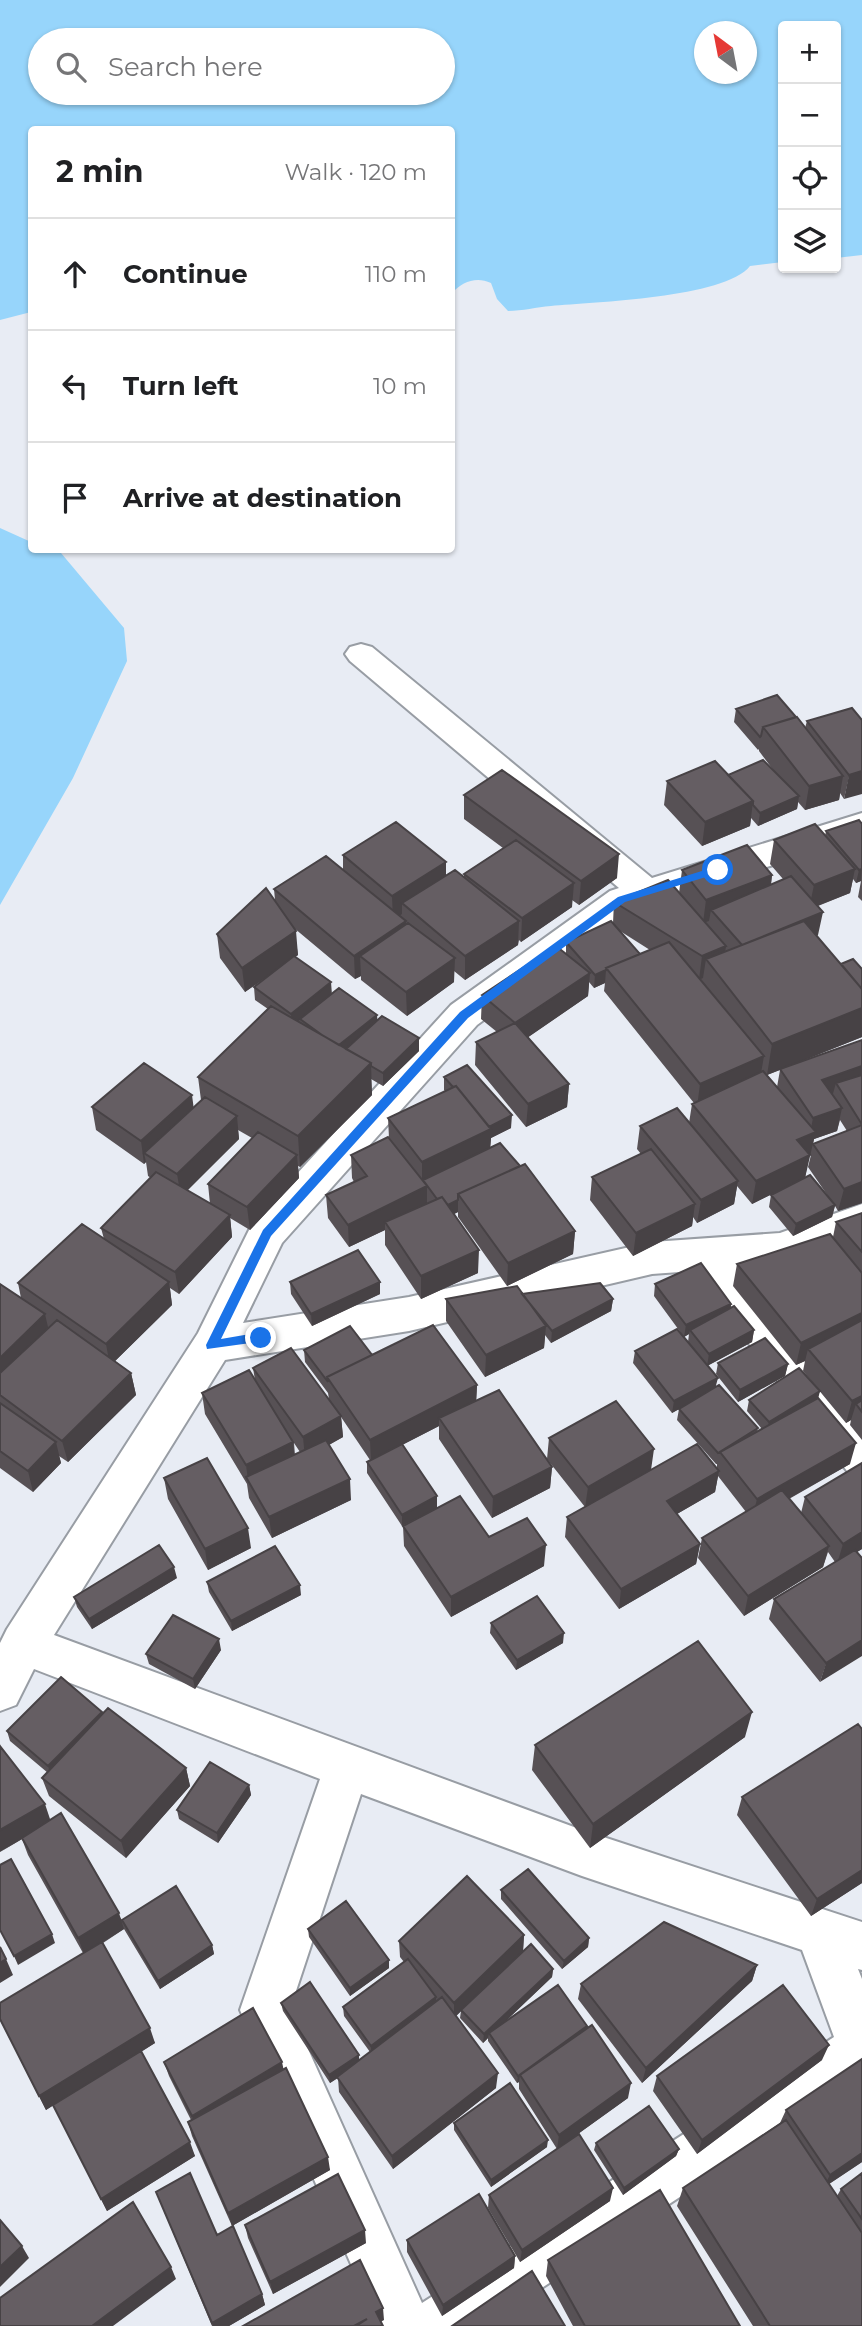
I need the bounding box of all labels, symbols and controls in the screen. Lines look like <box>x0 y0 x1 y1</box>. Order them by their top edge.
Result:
north arrow <box>694 21 757 84</box>
map controls <box>778 21 841 273</box>
button: + <box>778 21 841 84</box>
search box <box>28 28 455 105</box>
icon: search <box>52 48 90 86</box>
text: Search here <box>108 51 263 83</box>
button: − <box>778 84 841 147</box>
button: locate <box>778 147 841 210</box>
text: 2 min <box>56 153 143 190</box>
text: Walk · 120 m <box>284 158 427 186</box>
button: layers <box>778 210 841 273</box>
icon: ahead <box>56 255 94 293</box>
text: Continue <box>123 258 248 290</box>
text: 110 m <box>365 260 427 288</box>
icon: left <box>56 367 94 405</box>
text: Turn left <box>123 370 239 402</box>
text: 10 m <box>373 372 427 400</box>
icon: arrive <box>56 479 94 517</box>
text: Arrive at destination <box>123 482 402 514</box>
route start <box>702 854 733 885</box>
route end <box>245 1322 276 1353</box>

